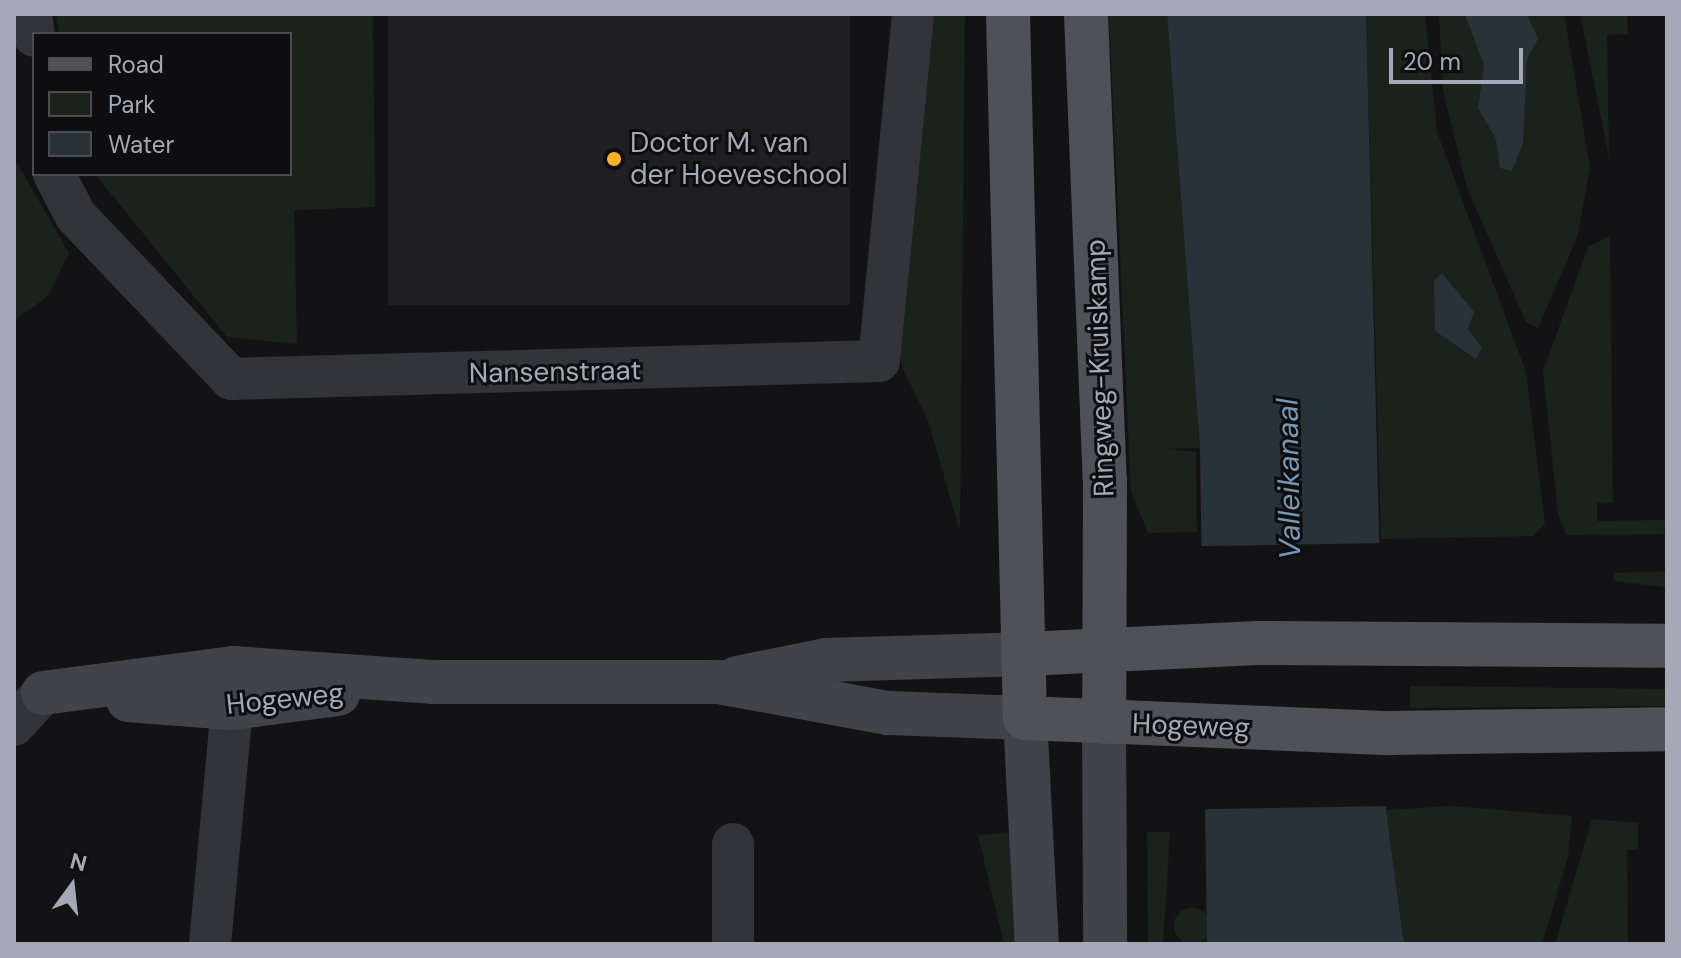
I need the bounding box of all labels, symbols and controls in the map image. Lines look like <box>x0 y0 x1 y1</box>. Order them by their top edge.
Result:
legend <box>32 32 292 176</box>
scale bar <box>1393 32 1527 82</box>
text: 20 m <box>1403 46 1461 77</box>
text: Road <box>108 49 164 80</box>
text: Park <box>108 89 155 120</box>
place label: Doctor M. van der Hoeveschool <box>630 126 848 192</box>
text: Water <box>108 129 174 160</box>
marker: Doctor M. van der Hoeveschool <box>605 150 623 168</box>
street label: Ringweg-Kruiskamp <box>1079 239 1121 497</box>
street label: Nansenstraat <box>468 354 642 390</box>
water label: Valleikanaal <box>1270 398 1308 560</box>
street label: Hogeweg <box>225 676 345 722</box>
street label: Hogeweg <box>1132 707 1250 745</box>
north arrow <box>32 846 112 926</box>
text: N <box>67 846 90 878</box>

